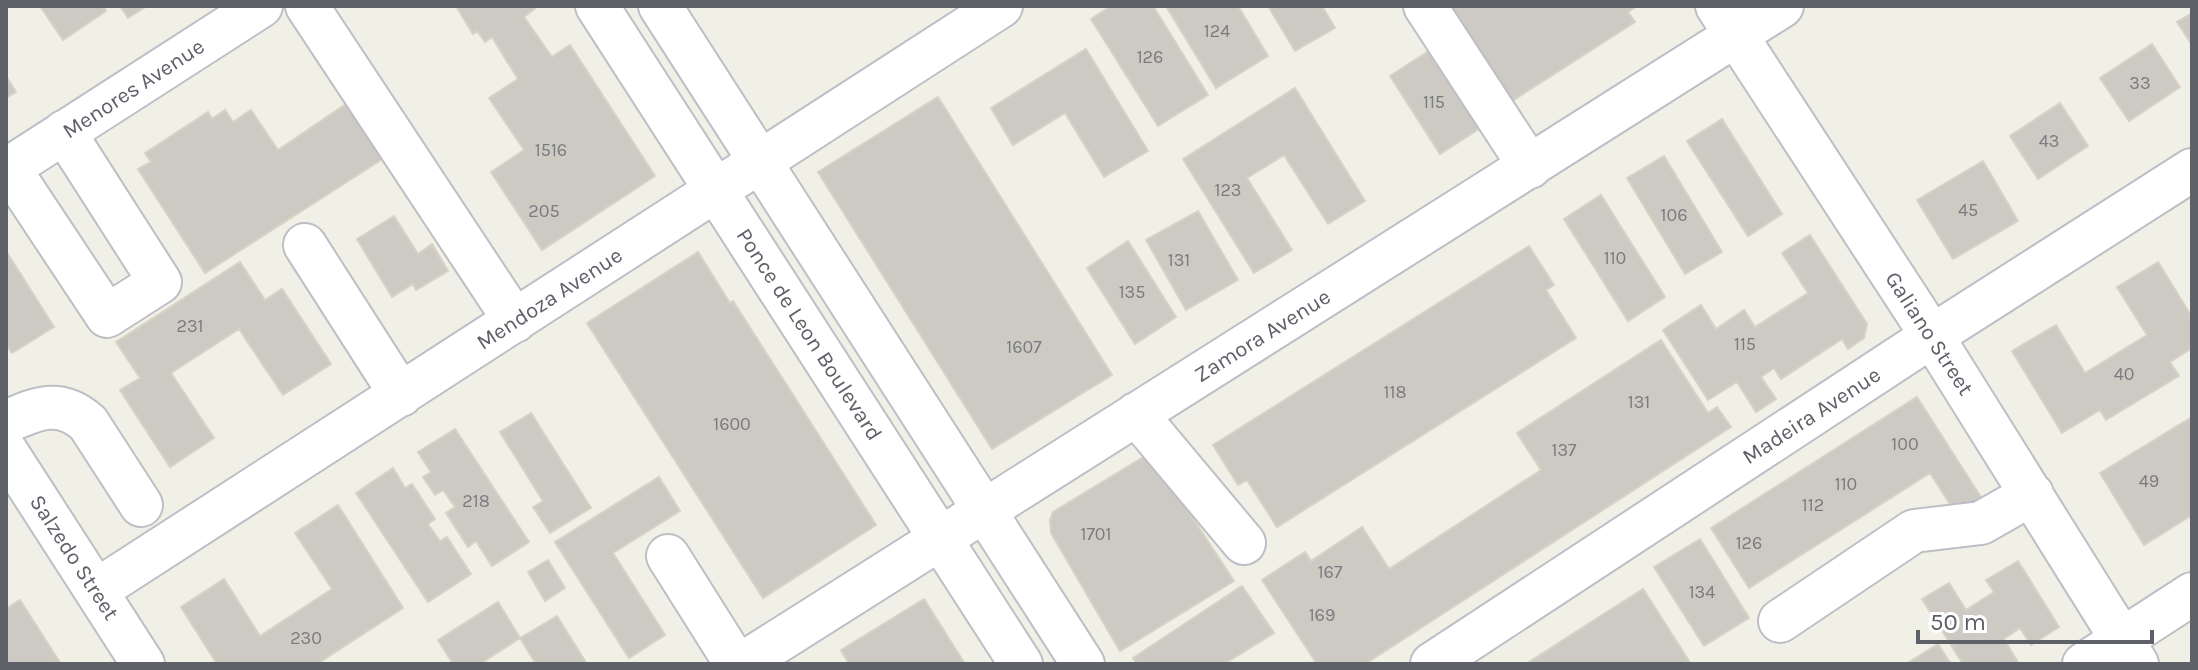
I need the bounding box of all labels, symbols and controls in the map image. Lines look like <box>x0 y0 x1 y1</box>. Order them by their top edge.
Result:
house number: 124 <box>1204 20 1230 42</box>
street label: Menores Avenue <box>58 33 209 144</box>
house number: 126 <box>1137 46 1163 68</box>
house number: 33 <box>2129 72 2151 94</box>
house number: 115 <box>1423 91 1445 113</box>
house number: 43 <box>2039 130 2059 152</box>
house number: 1516 <box>535 139 567 161</box>
house number: 123 <box>1214 179 1242 201</box>
house number: 45 <box>1958 199 1978 221</box>
house number: 205 <box>528 200 560 222</box>
house number: 106 <box>1661 204 1687 226</box>
street label: Ponce de Leon Boulevard <box>731 224 888 445</box>
street label: Mendoza Avenue <box>472 242 627 356</box>
house number: 110 <box>1604 247 1626 269</box>
house number: 131 <box>1168 249 1190 271</box>
street label: Galiano Street <box>1880 267 1979 400</box>
house number: 135 <box>1119 281 1145 303</box>
street label: Zamora Avenue <box>1190 284 1335 388</box>
house number: 231 <box>176 315 204 337</box>
house number: 115 <box>1734 333 1756 355</box>
house number: 1607 <box>1006 336 1042 358</box>
street label: Madeira Avenue <box>1738 362 1885 470</box>
house number: 40 <box>2114 363 2134 385</box>
house number: 118 <box>1384 381 1406 403</box>
house number: 131 <box>1628 391 1650 413</box>
house number: 1600 <box>713 413 751 435</box>
house number: 100 <box>1891 433 1919 455</box>
house number: 137 <box>1551 439 1577 461</box>
house number: 49 <box>2139 470 2159 492</box>
house number: 110 <box>1835 473 1857 495</box>
street label: Salzedo Street <box>24 490 124 625</box>
house number: 218 <box>462 490 490 512</box>
house number: 112 <box>1802 494 1824 516</box>
house number: 1701 <box>1080 523 1112 545</box>
house number: 126 <box>1736 532 1762 554</box>
house number: 167 <box>1318 561 1343 583</box>
house number: 134 <box>1689 581 1715 603</box>
scale bar <box>1918 594 2152 644</box>
house number: 169 <box>1309 604 1335 626</box>
text: 50 m <box>1930 608 1986 636</box>
house number: 230 <box>290 627 322 649</box>

